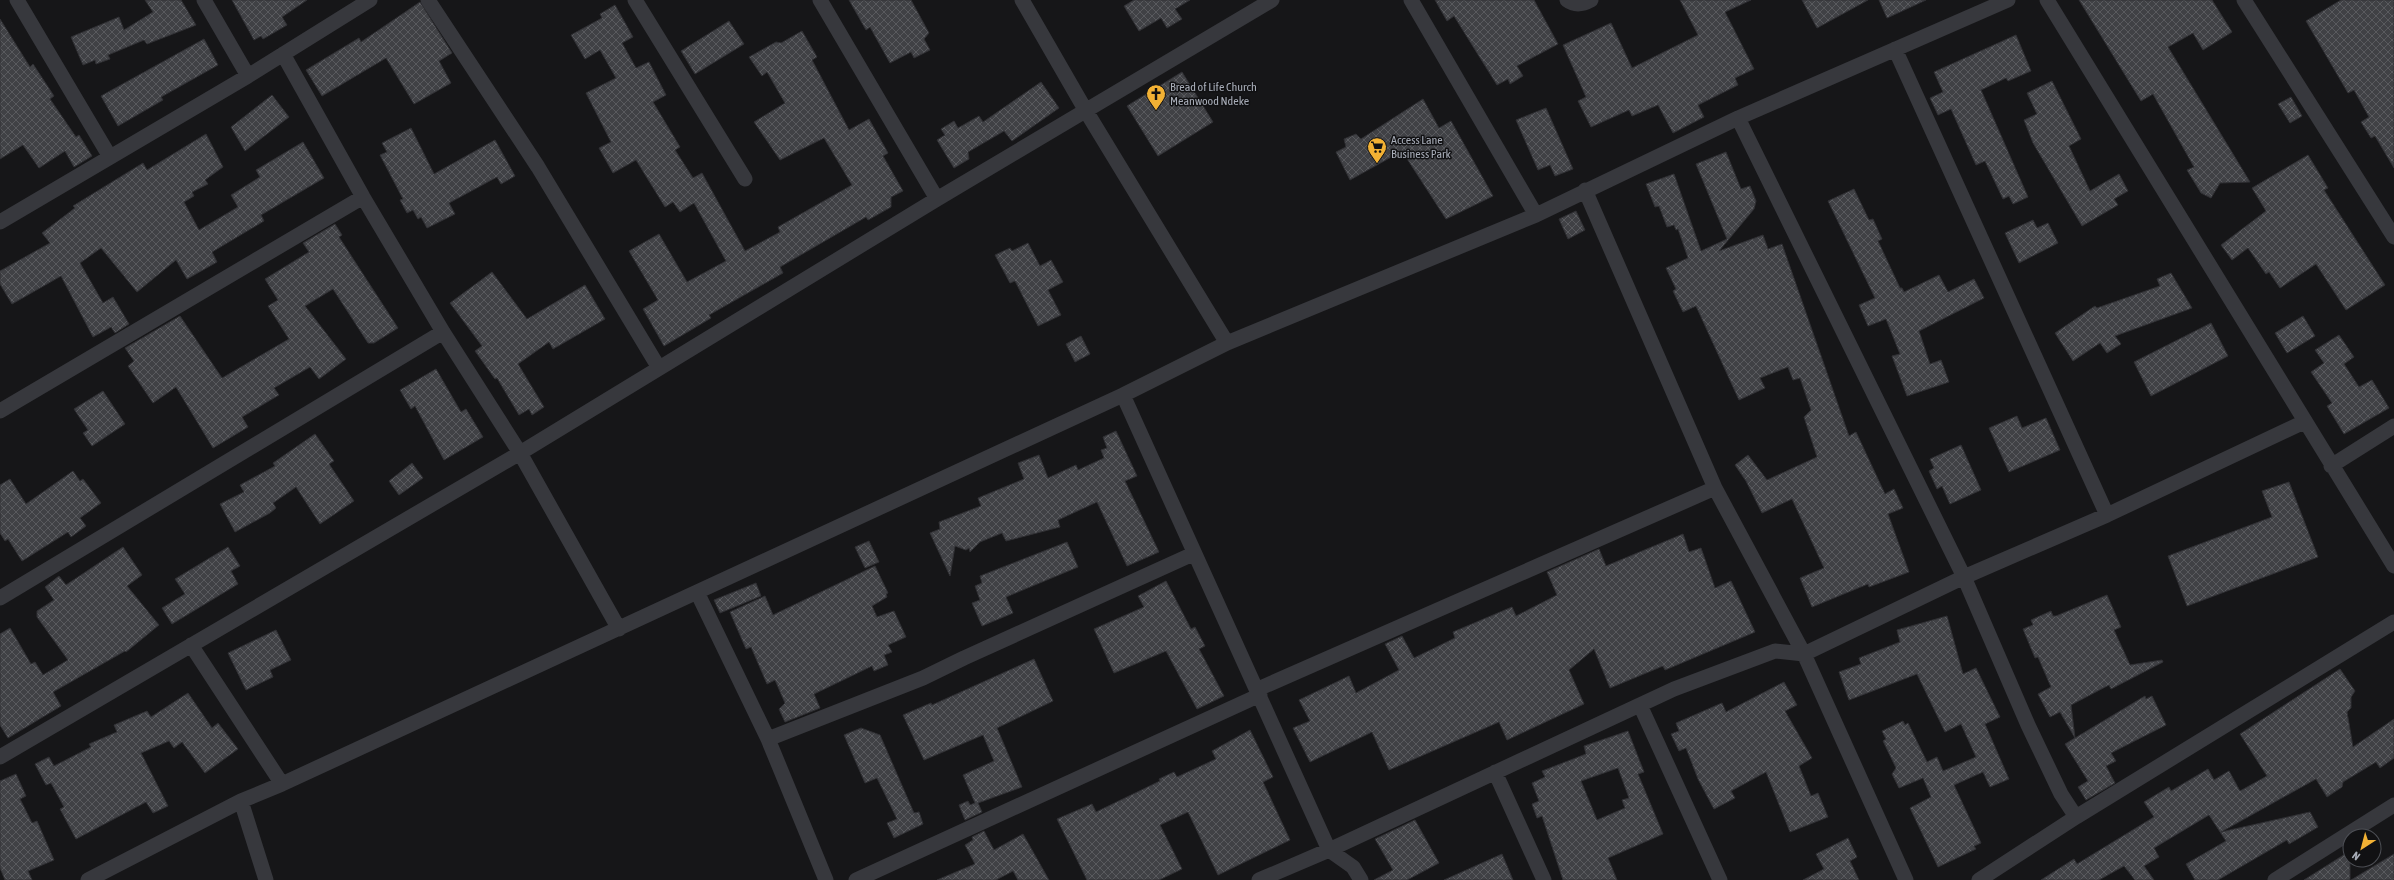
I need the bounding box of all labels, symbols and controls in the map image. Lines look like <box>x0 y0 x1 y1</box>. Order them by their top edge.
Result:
place label: Bread of Life Church Meanwood Ndeke <box>1170 80 1257 108</box>
church icon: Bread of Life Church Meanwood Ndeke <box>1145 83 1167 111</box>
place label: Access Lane Business Park <box>1391 133 1452 161</box>
supermarket icon: Access Lane Business Park <box>1366 136 1388 164</box>
north arrow <box>2342 828 2382 868</box>
text: N <box>2350 849 2362 863</box>

